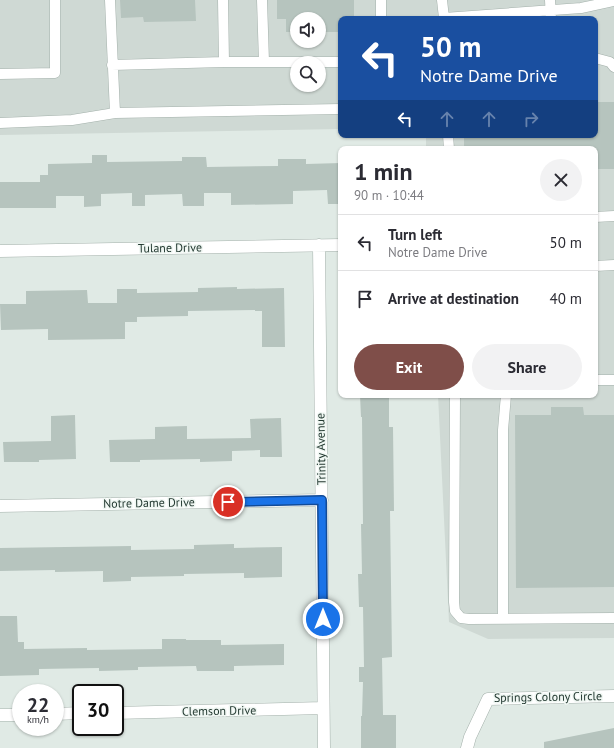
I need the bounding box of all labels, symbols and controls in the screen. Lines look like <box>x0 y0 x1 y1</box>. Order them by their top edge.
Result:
map controls <box>290 12 326 92</box>
button: sound <box>290 12 326 48</box>
text: 50 m <box>420 28 481 65</box>
icon: left <box>354 32 406 84</box>
button: search <box>290 56 326 92</box>
text: Notre Dame Drive <box>420 64 558 87</box>
icon: left <box>394 108 416 130</box>
icon: ahead <box>436 108 458 130</box>
icon: ahead <box>478 108 500 130</box>
icon: right <box>520 108 542 130</box>
text: 1 min <box>354 156 413 187</box>
button: close <box>540 159 582 201</box>
text: 90 m · 10:44 <box>354 187 424 204</box>
text: Turn left <box>388 225 442 244</box>
icon: left <box>354 232 376 254</box>
text: 50 m <box>549 233 582 252</box>
street label: Tulane Drive <box>138 239 202 256</box>
text: Notre Dame Drive <box>388 244 487 261</box>
icon: arrive <box>354 288 376 310</box>
text: Arrive at destination <box>388 289 519 308</box>
text: 40 m <box>549 289 582 308</box>
button: Exit <box>354 344 464 390</box>
button: Share <box>472 344 582 390</box>
street label: Trinity Avenue <box>312 413 329 485</box>
pin <box>211 485 245 519</box>
icon: arrive <box>217 491 239 513</box>
street label: Notre Dame Drive <box>103 494 195 511</box>
position arrow <box>302 598 344 640</box>
speed limit sign: 30 <box>72 684 124 736</box>
street label: Springs Colony Circle <box>494 688 602 705</box>
text: 22 <box>27 692 49 718</box>
street label: Clemson Drive <box>182 702 256 719</box>
text: km/h <box>27 713 49 726</box>

